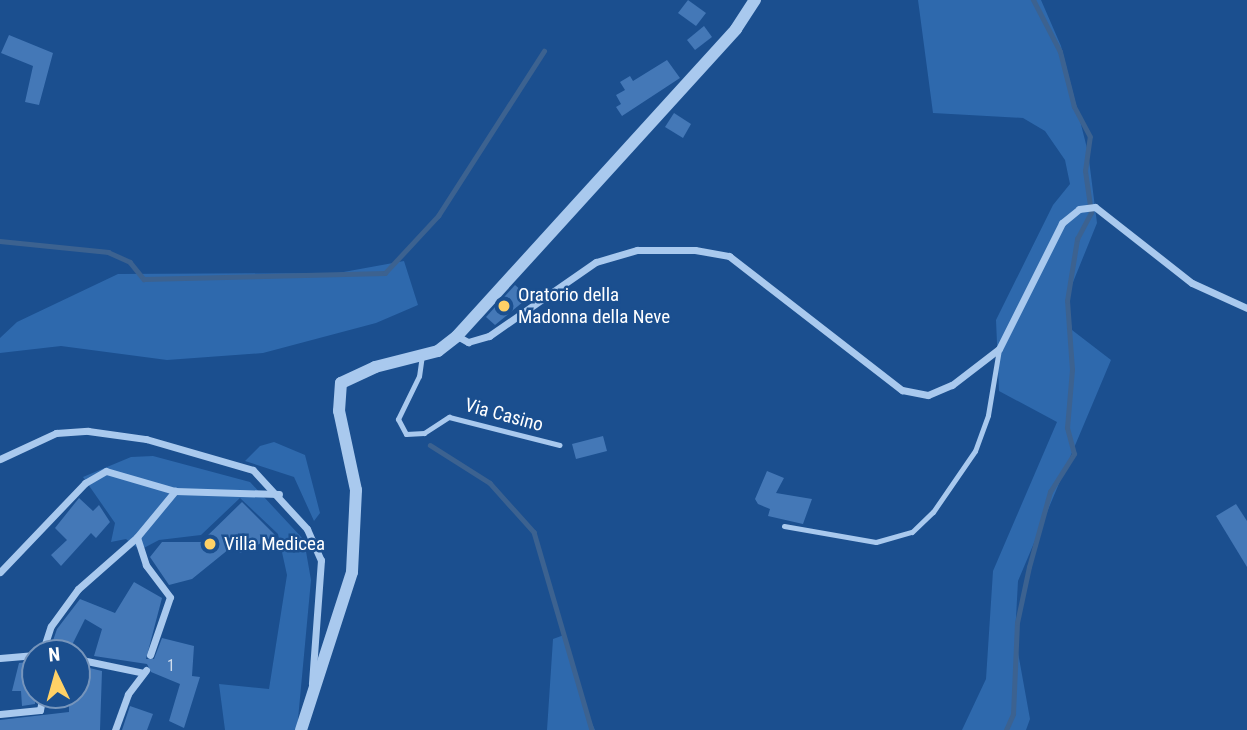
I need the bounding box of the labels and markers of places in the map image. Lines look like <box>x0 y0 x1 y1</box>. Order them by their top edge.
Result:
place label: Oratorio della Madonna della Neve <box>518 284 670 328</box>
marker: Oratorio della Madonna della Neve <box>496 298 512 314</box>
place label: Villa Medicea <box>224 533 325 555</box>
marker: Villa Medicea <box>202 536 218 552</box>

